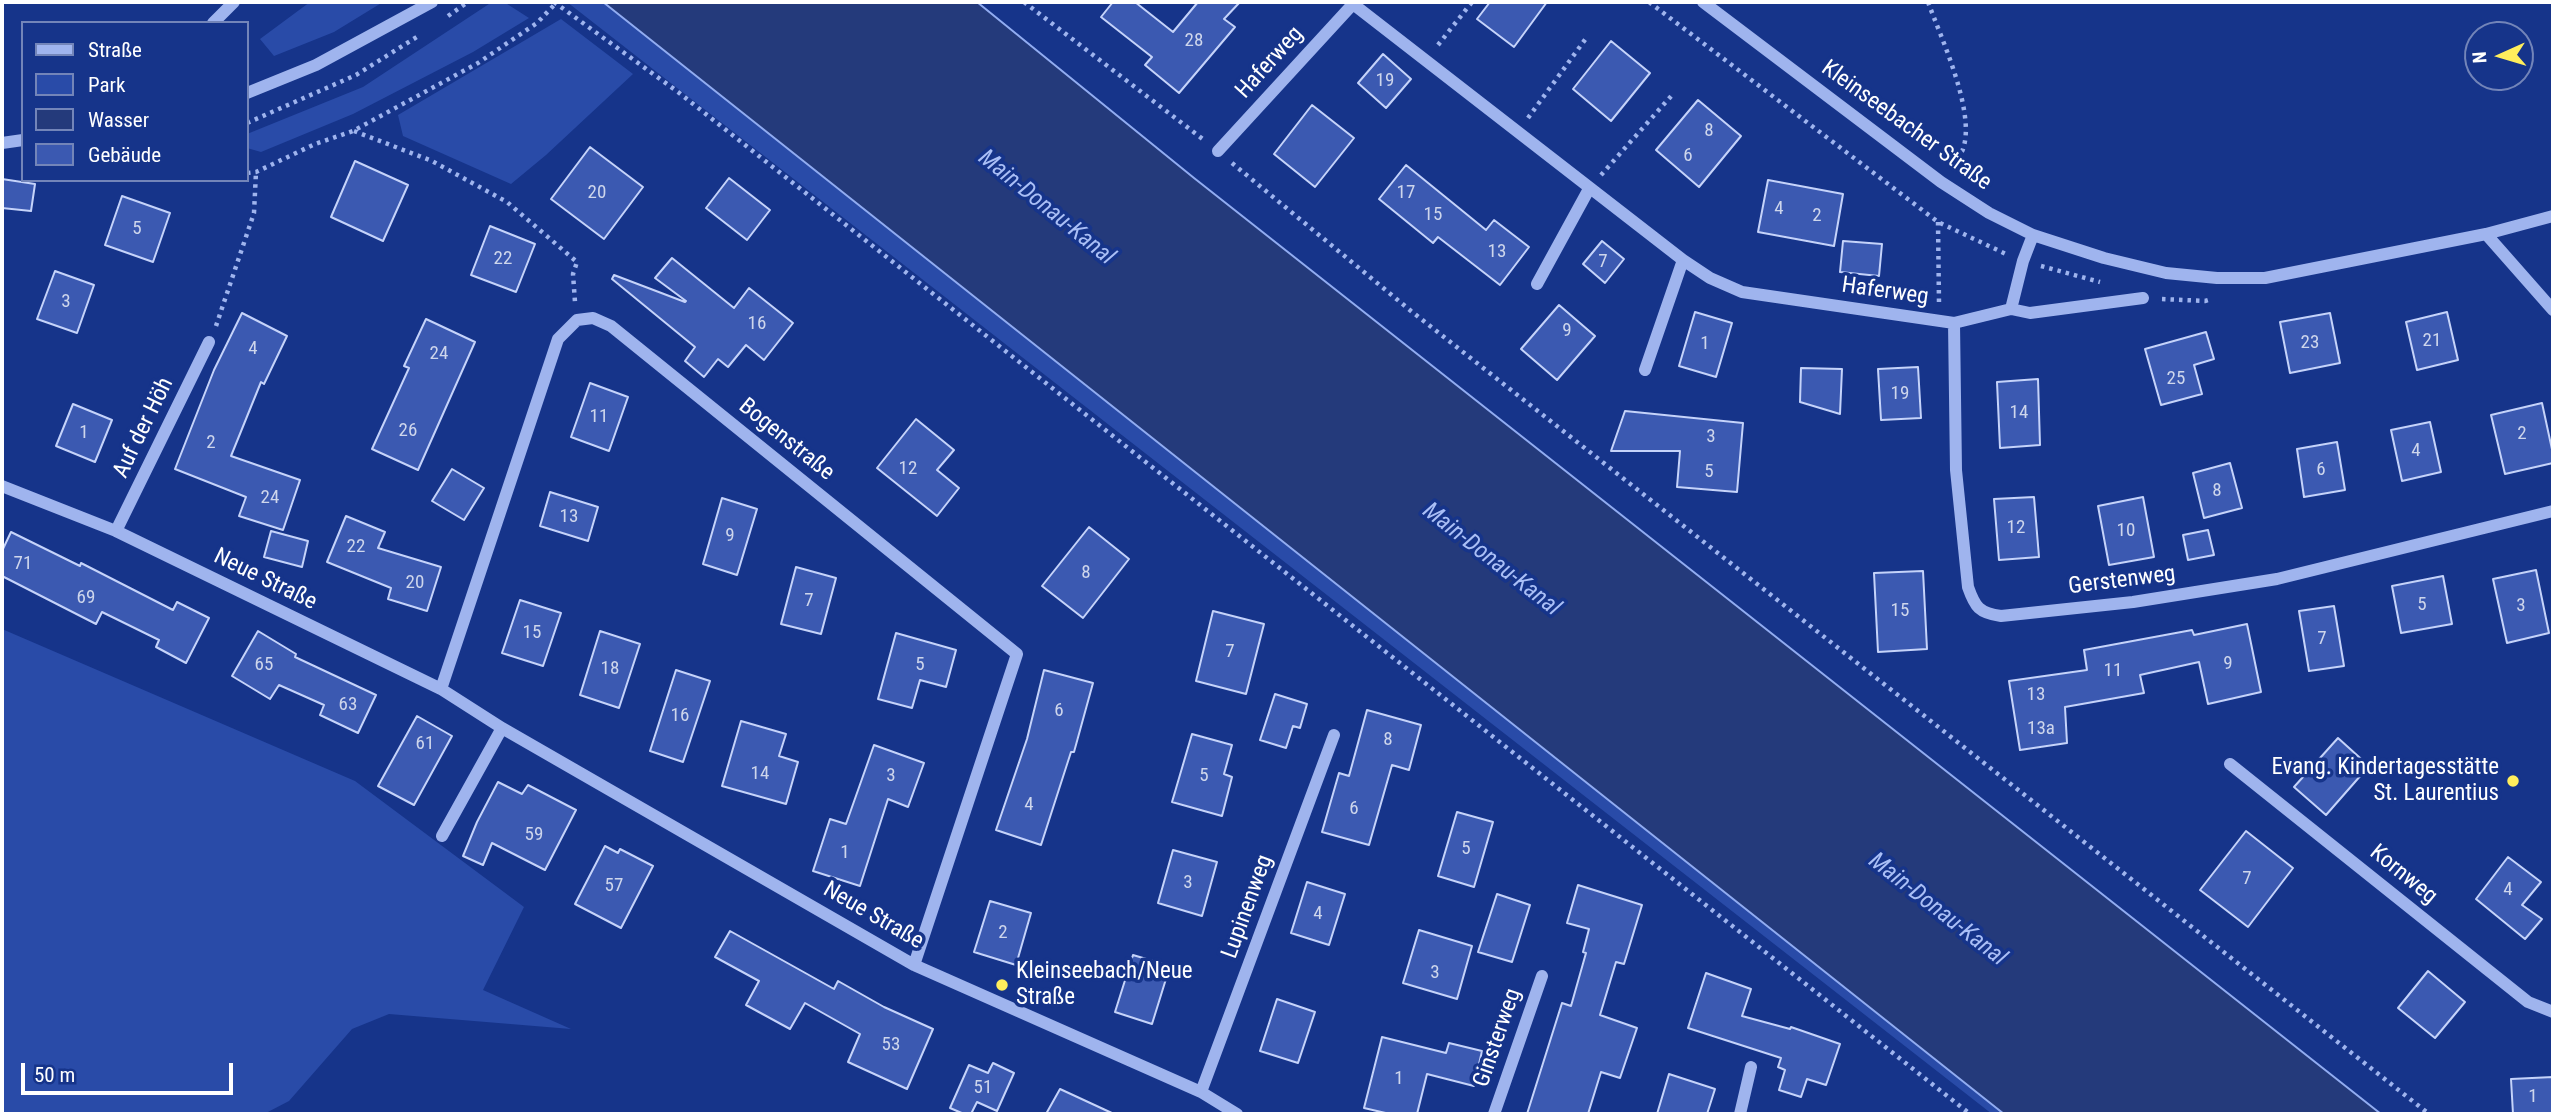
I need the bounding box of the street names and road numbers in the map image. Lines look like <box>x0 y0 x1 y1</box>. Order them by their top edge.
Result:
street label: Haferweg <box>1231 21 1309 105</box>
street label: Kleinseebacher Straße <box>1816 55 1996 197</box>
street label: Haferweg <box>1840 272 1930 312</box>
street label: Auf der Höh <box>108 373 180 483</box>
street label: Bogenstraße <box>733 393 839 487</box>
street label: Neue Straße <box>209 543 321 617</box>
street label: Gerstenweg <box>2067 561 2177 601</box>
street label: Kornweg <box>2364 839 2442 911</box>
street label: Lupinenweg <box>1217 851 1279 963</box>
street label: Neue Straße <box>818 876 928 956</box>
street label: Ginsterweg <box>1468 985 1528 1091</box>

